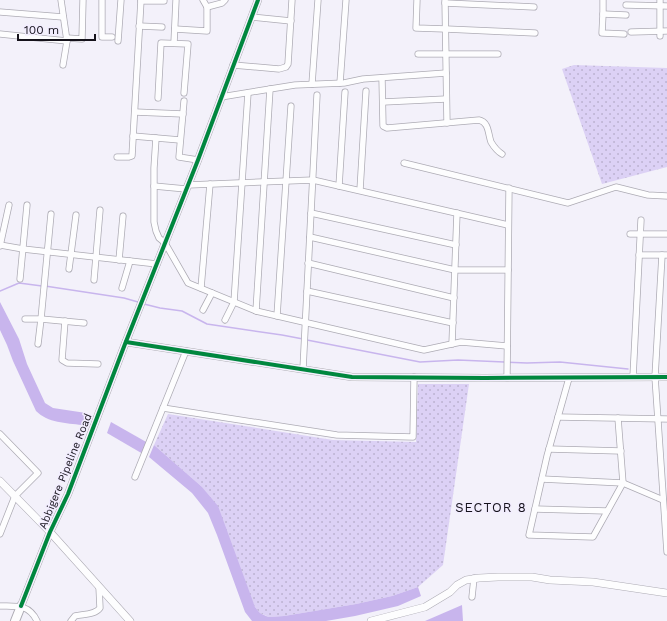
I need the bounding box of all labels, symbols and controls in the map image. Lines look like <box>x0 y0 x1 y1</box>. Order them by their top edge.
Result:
scale bar <box>18 16 95 42</box>
text: 100 m <box>24 23 59 37</box>
street label: Abbigere Pipeline Road <box>36 411 95 531</box>
district label: SECTOR 8 <box>455 500 527 515</box>

